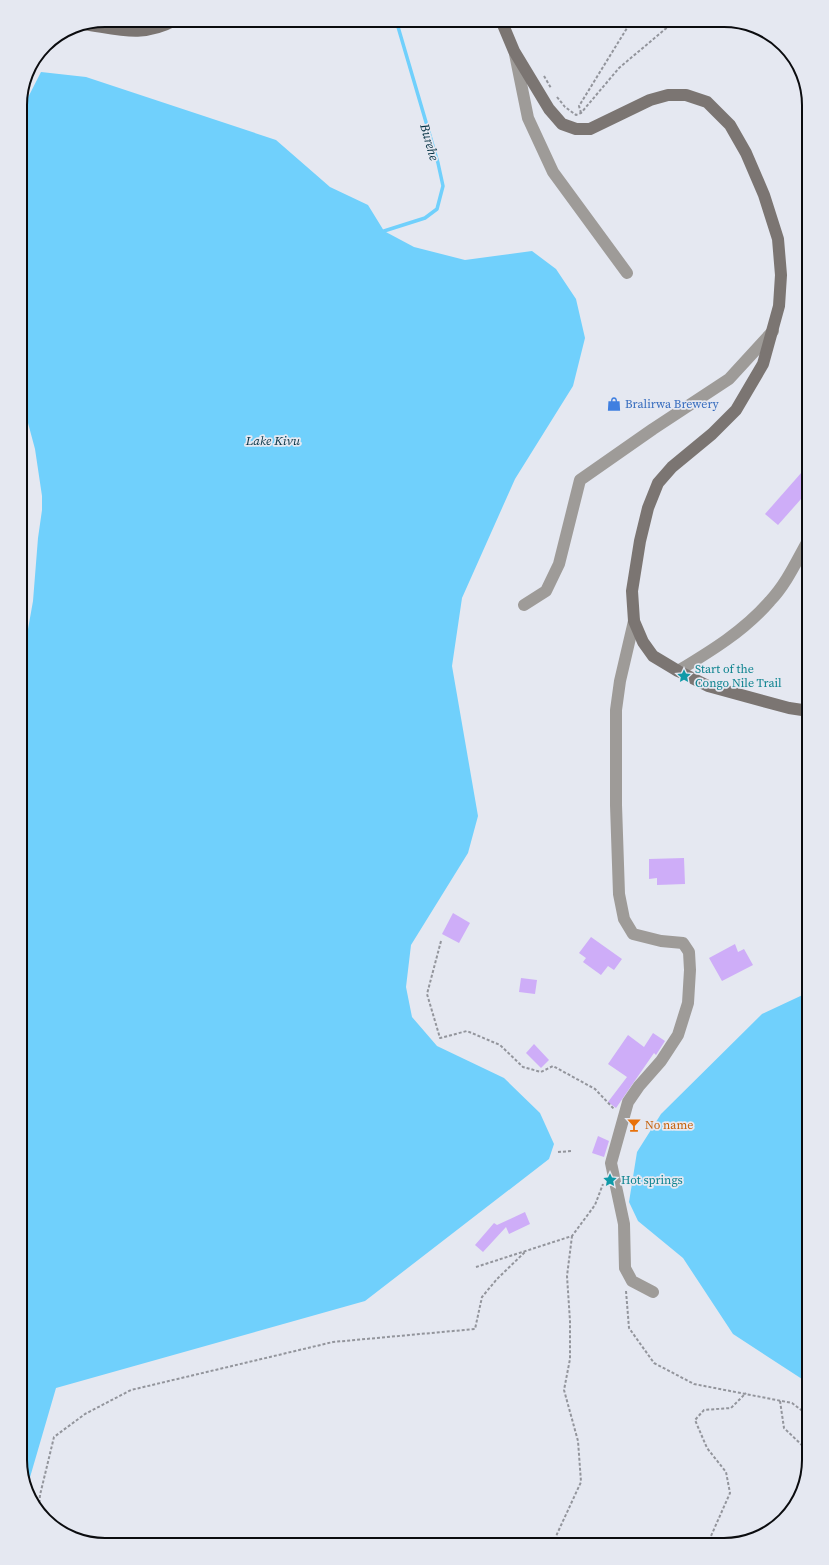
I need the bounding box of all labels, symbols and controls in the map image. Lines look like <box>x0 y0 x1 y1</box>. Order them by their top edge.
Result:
water label: Burehe <box>416 121 443 163</box>
shop icon: Bralirwa Brewery <box>606 396 622 412</box>
place label: Bralirwa Brewery <box>625 396 720 412</box>
water label: Lake Kivu <box>245 432 301 449</box>
place label: Start of the Congo Nile Trail <box>695 661 782 691</box>
place icon: Start of the Congo Nile Trail <box>676 668 692 684</box>
bar icon: No name <box>626 1117 642 1133</box>
place label: No name <box>645 1117 693 1133</box>
place icon: Hot springs <box>602 1172 618 1188</box>
place label: Hot springs <box>621 1172 683 1188</box>

